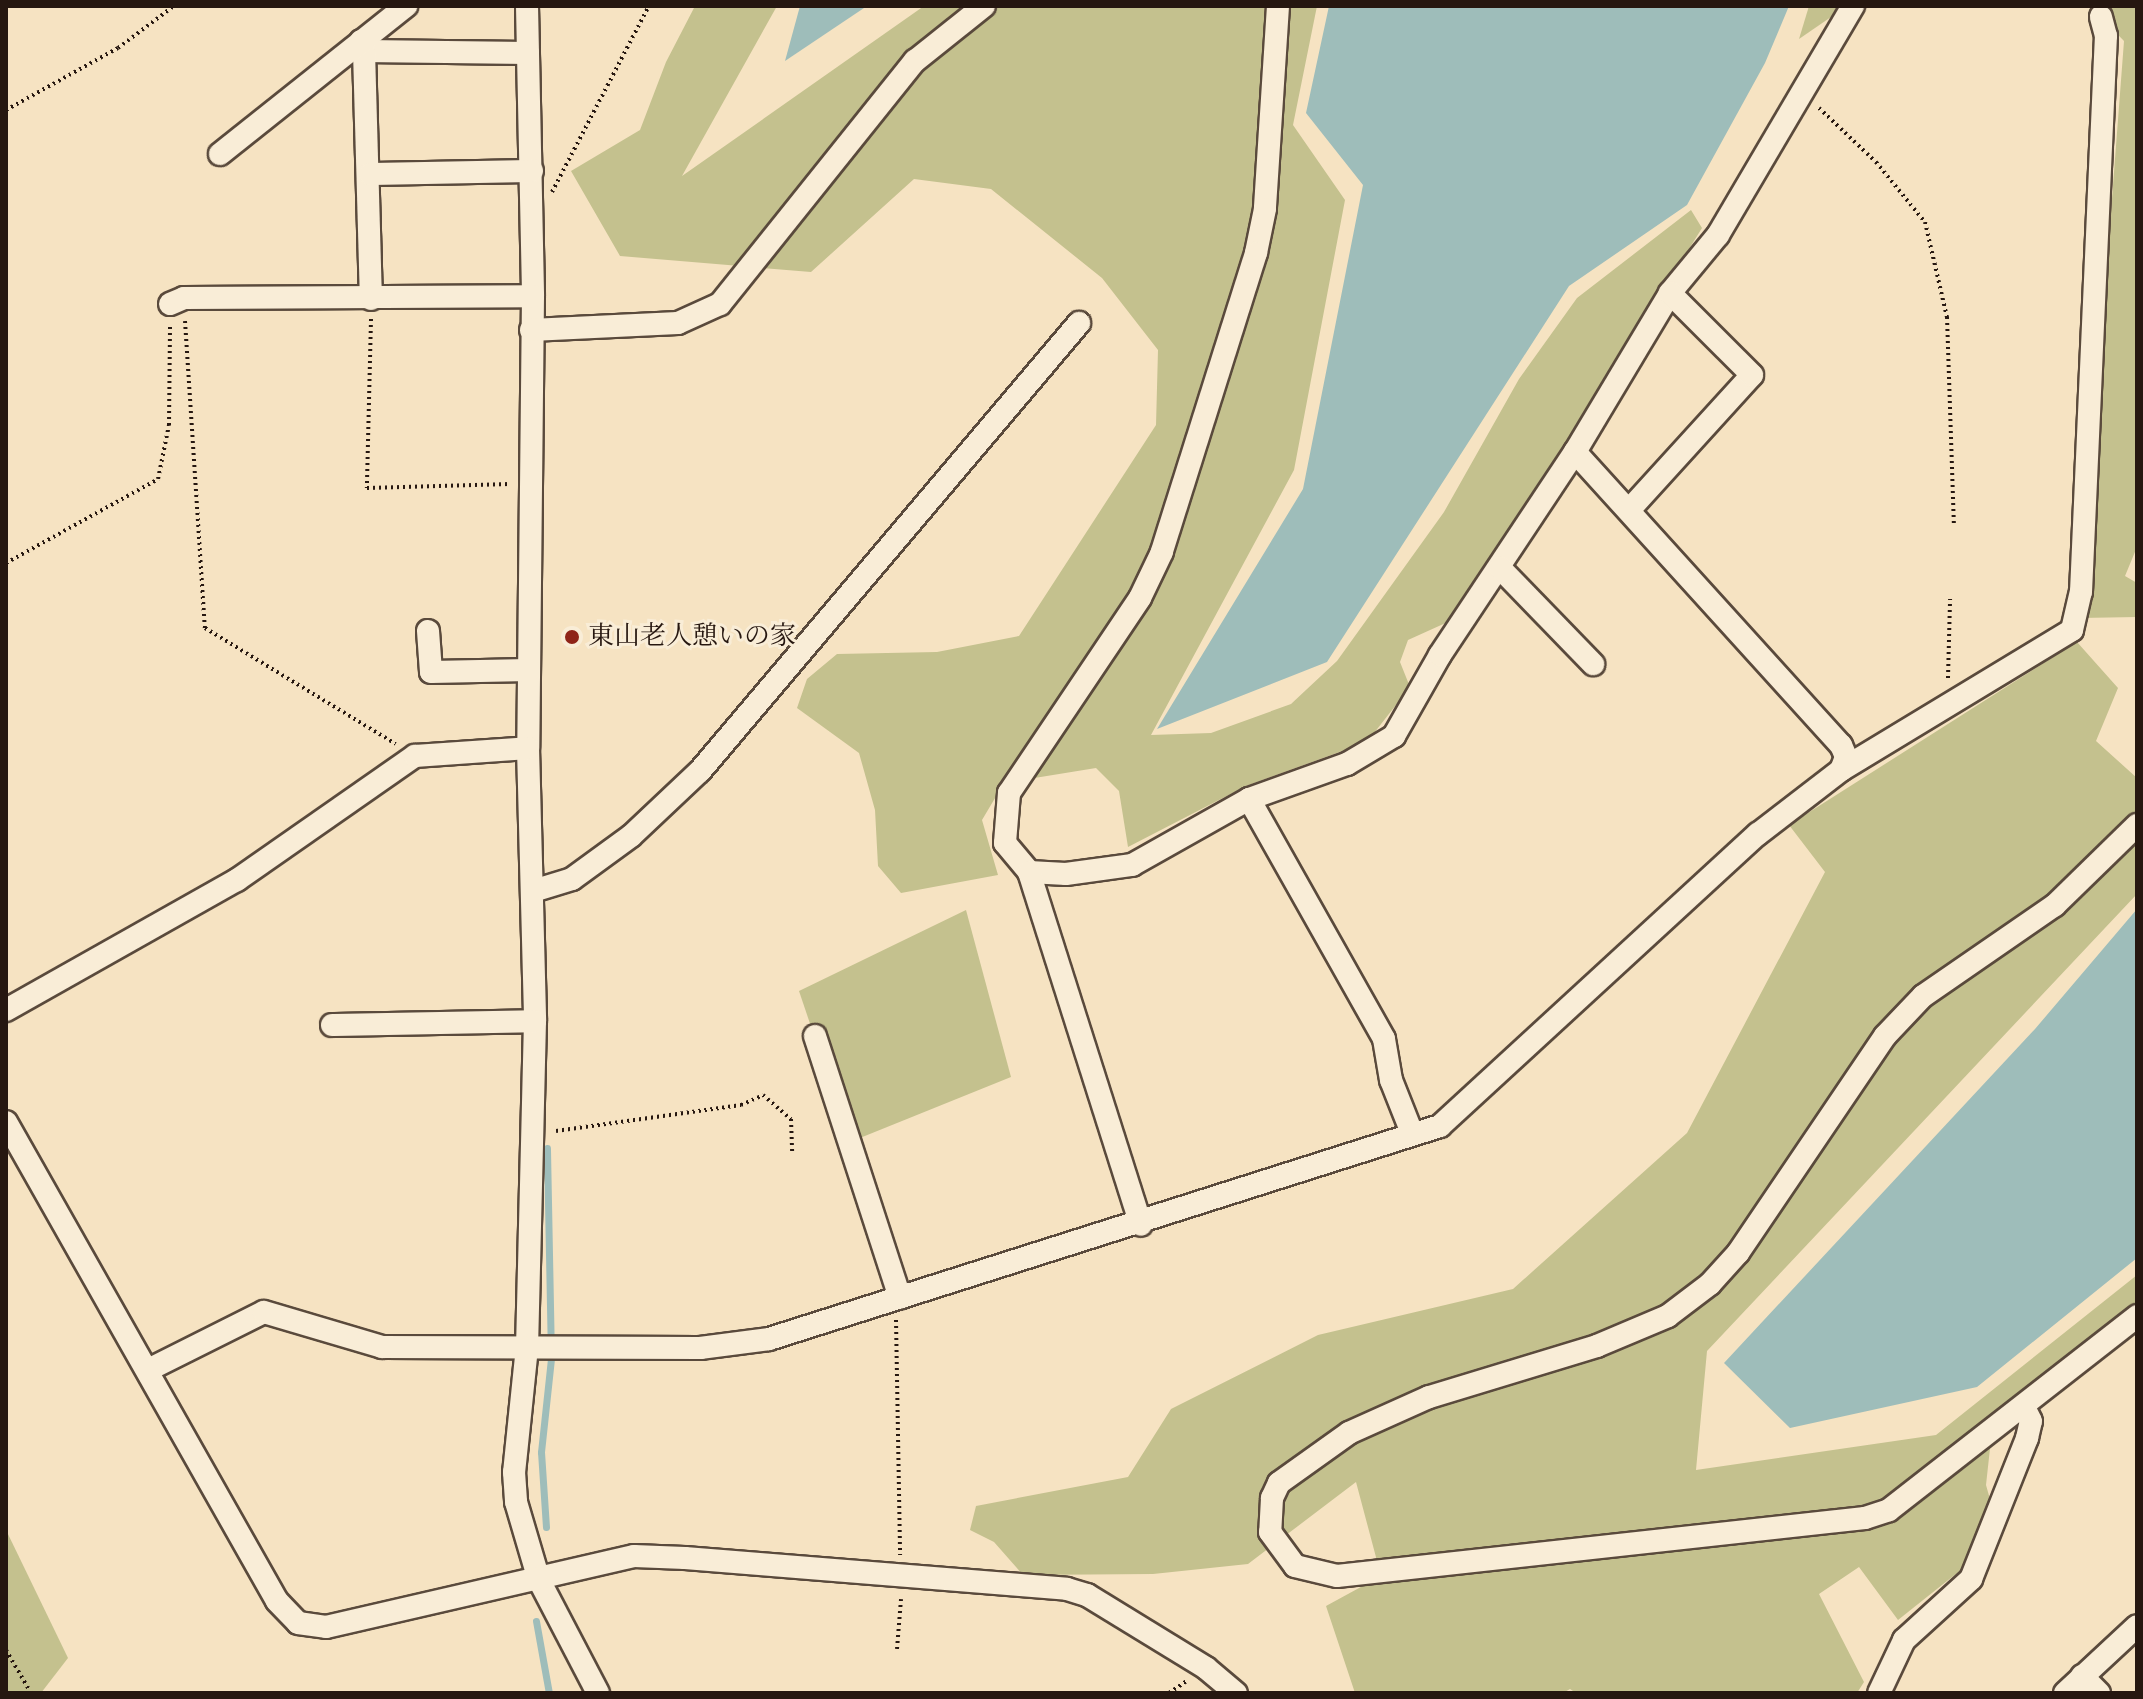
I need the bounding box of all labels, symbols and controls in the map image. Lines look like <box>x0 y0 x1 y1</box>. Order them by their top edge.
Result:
place label: 東山老人憩いの家 <box>588 621 796 653</box>
marker: 東山老人憩いの家 <box>563 628 581 646</box>

